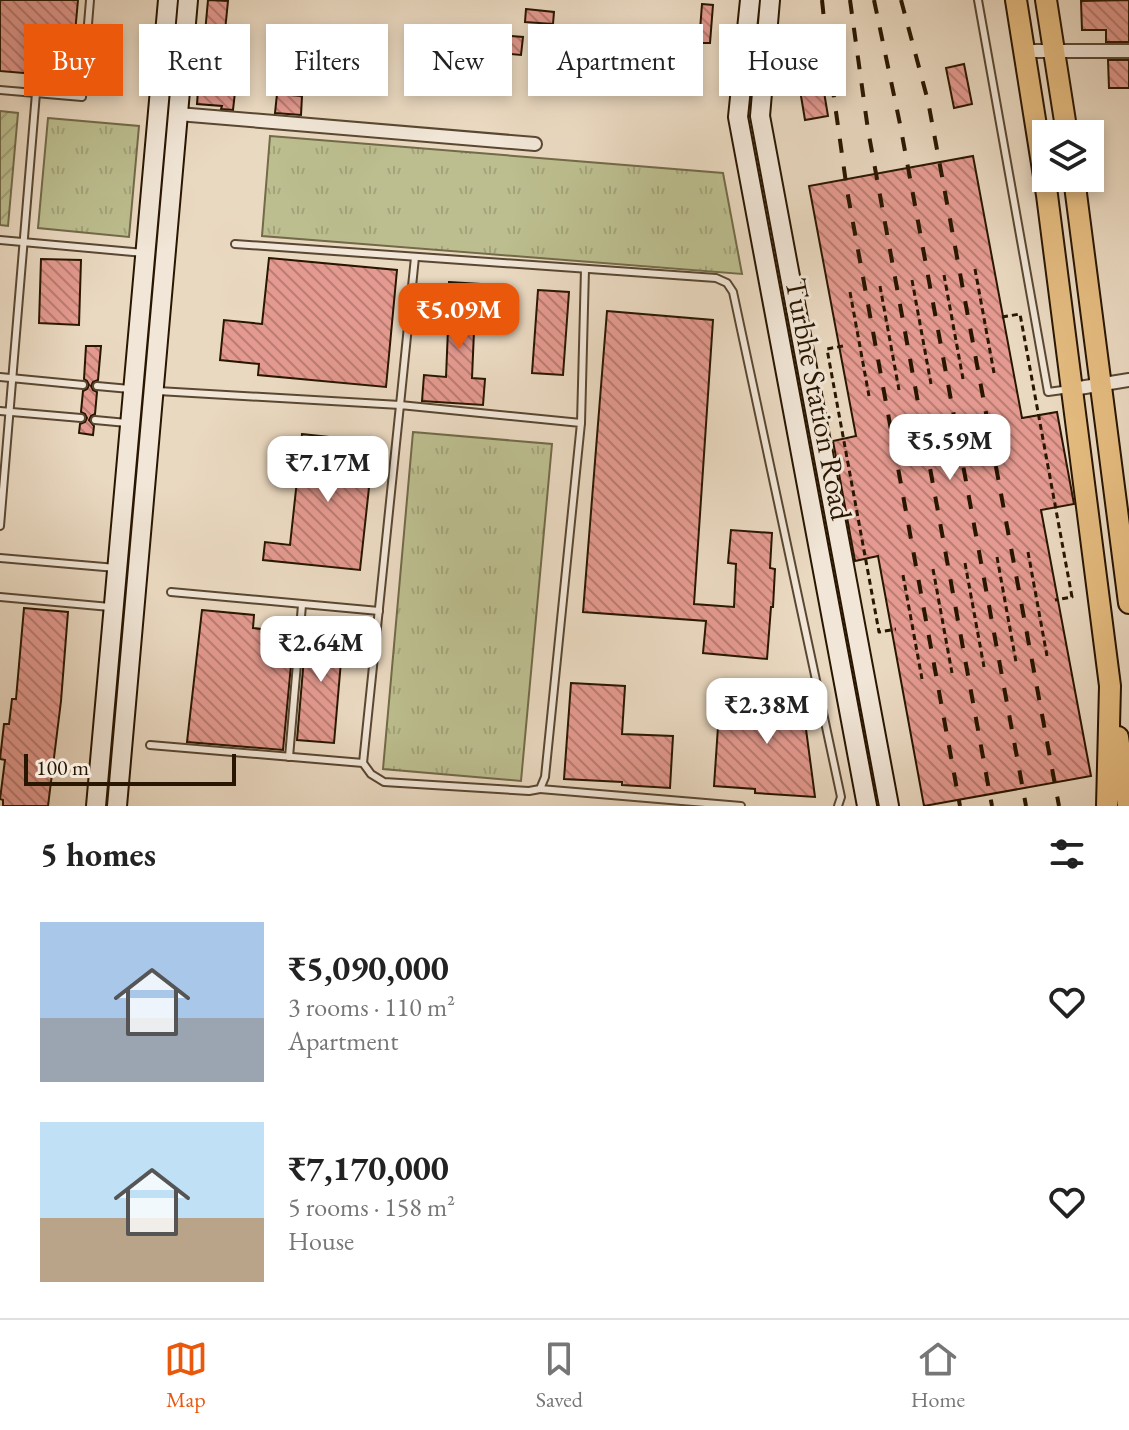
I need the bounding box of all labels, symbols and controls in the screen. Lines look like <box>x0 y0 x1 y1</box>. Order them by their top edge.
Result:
chip: Buy <box>24 24 123 96</box>
chip: Rent <box>139 24 250 96</box>
chip: Filters <box>266 24 388 96</box>
chip: New <box>404 24 512 96</box>
chip: Apartment <box>528 24 703 96</box>
chip: House <box>719 24 846 96</box>
map controls <box>1032 120 1104 192</box>
button: layers <box>1032 120 1104 192</box>
street label: Turbhe Station Road <box>776 275 862 524</box>
pin: ₹5.09M <box>394 283 524 351</box>
text: ₹5.09M <box>416 292 502 326</box>
pin: ₹5.59M <box>885 414 1015 482</box>
text: ₹5.59M <box>907 423 993 457</box>
pin: ₹7.17M <box>263 436 393 504</box>
text: ₹7.17M <box>285 445 371 479</box>
pin: ₹2.64M <box>256 616 386 684</box>
text: ₹2.64M <box>278 625 364 659</box>
pin: ₹2.38M <box>702 678 832 746</box>
text: ₹2.38M <box>724 687 810 721</box>
scale bar <box>24 750 236 786</box>
text: 100 m <box>36 753 89 782</box>
text: 5 homes <box>40 832 156 876</box>
icon: filters <box>1045 832 1089 876</box>
text: ₹5,090,000 <box>288 946 449 990</box>
icon: home <box>104 954 200 1050</box>
icon: heart <box>1045 980 1089 1024</box>
text: 3 rooms · 110 m² <box>288 990 455 1024</box>
text: Apartment <box>288 1024 398 1058</box>
text: ₹7,170,000 <box>288 1146 449 1190</box>
icon: home <box>104 1154 200 1250</box>
icon: heart <box>1045 1180 1089 1224</box>
text: 5 rooms · 158 m² <box>288 1190 455 1224</box>
text: House <box>288 1224 354 1258</box>
tab: Map <box>164 1337 208 1414</box>
tab: Saved <box>536 1337 583 1414</box>
tab: Home <box>911 1337 965 1414</box>

